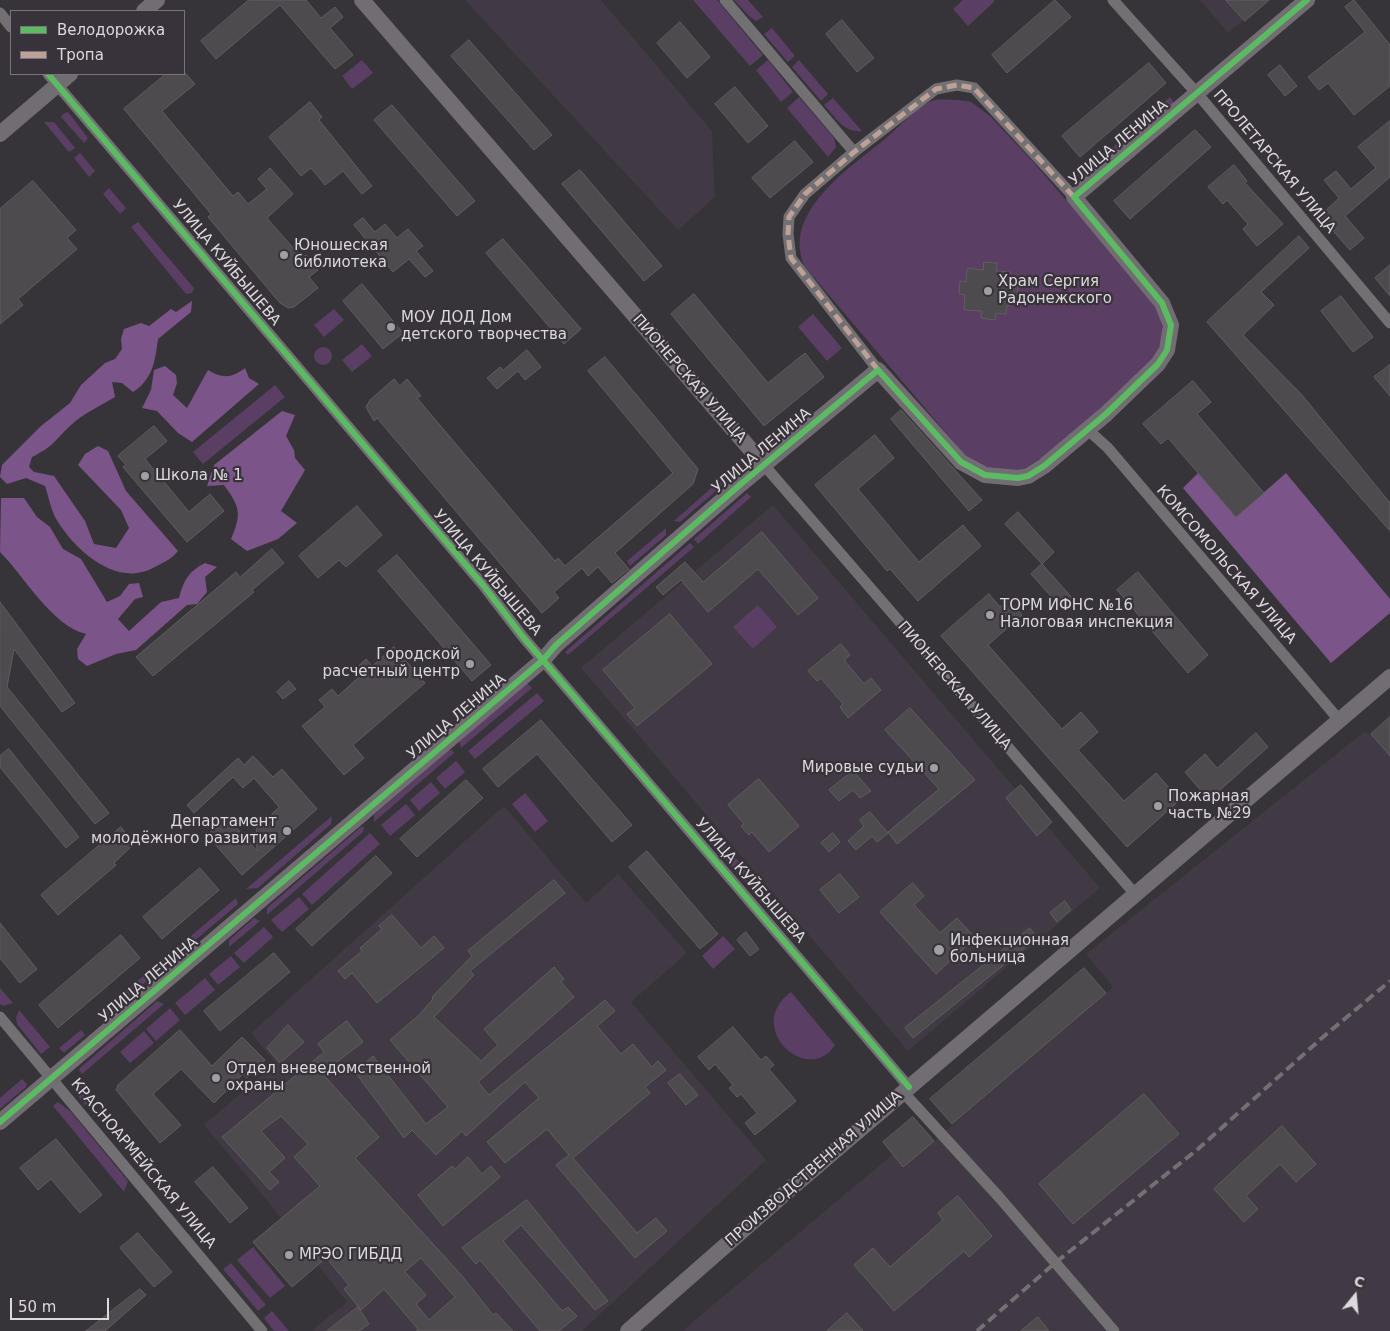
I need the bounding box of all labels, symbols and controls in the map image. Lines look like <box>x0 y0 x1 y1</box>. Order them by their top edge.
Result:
legend <box>10 10 185 75</box>
text: Велодорожка <box>57 21 165 39</box>
text: Тропа <box>57 46 104 64</box>
street label: ПРОЛЕТАРСКАЯ УЛИЦА <box>1209 87 1339 237</box>
street label: УЛИЦА ЛЕНИНА <box>1066 97 1172 189</box>
street label: УЛИЦА КУЙБЫШЕВА <box>168 196 284 330</box>
place label: Юношеская библиотека <box>294 237 388 272</box>
marker: Юношеская библиотека <box>278 249 290 261</box>
place label: Храм Сергия Радонежского <box>998 273 1112 308</box>
marker: Храм Сергия Радонежского <box>982 285 994 297</box>
place label: МОУ ДОД Дом детского творчества <box>401 309 567 344</box>
street label: ПИОНЕРСКАЯ УЛИЦА <box>628 311 750 447</box>
marker: МОУ ДОД Дом детского творчества <box>385 321 397 333</box>
street label: УЛИЦА ЛЕНИНА <box>709 405 815 497</box>
place label: Школа № 1 <box>155 467 243 485</box>
marker: Школа № 1 <box>139 470 151 482</box>
street label: КОМСОМОЛЬСКАЯ УЛИЦА <box>1152 482 1300 648</box>
street label: УЛИЦА КУЙБЫШЕВА <box>429 506 545 640</box>
place label: ТОРМ ИФНС №16 Налоговая инспекция <box>1000 597 1173 632</box>
marker: ТОРМ ИФНС №16 Налоговая инспекция <box>984 609 996 621</box>
street label: ПИОНЕРСКАЯ УЛИЦА <box>893 618 1015 754</box>
place label: Городской расчетный центр <box>323 646 460 681</box>
marker: Городской расчетный центр <box>464 658 476 670</box>
street label: УЛИЦА ЛЕНИНА <box>404 671 510 763</box>
place label: Мировые судьи <box>802 759 924 777</box>
marker: Мировые судьи <box>928 762 940 774</box>
place label: Пожарная часть №29 <box>1168 788 1251 823</box>
marker: Пожарная часть №29 <box>1152 800 1164 812</box>
place label: Департамент молодёжного развития <box>91 813 277 848</box>
street label: УЛИЦА КУЙБЫШЕВА <box>691 815 809 947</box>
marker: Департамент молодёжного развития <box>281 825 293 837</box>
place label: Инфекционная больница <box>950 932 1069 967</box>
street label: УЛИЦА ЛЕНИНА <box>96 934 202 1026</box>
marker: Инфекционная больница <box>932 943 946 957</box>
place label: Отдел вневедомственной охраны <box>226 1060 431 1095</box>
marker: Отдел вневедомственной охраны <box>210 1072 222 1084</box>
street label: КРАСНОАРМЕЙСКАЯ УЛИЦА <box>66 1075 220 1253</box>
street label: ПРОИЗВОДСТВЕННАЯ УЛИЦА <box>722 1088 906 1250</box>
place label: МРЭО ГИБДД <box>299 1246 402 1264</box>
marker: МРЭО ГИБДД <box>283 1249 295 1261</box>
north arrow <box>1330 1271 1380 1321</box>
text: С <box>1352 1273 1367 1291</box>
scale bar <box>12 1288 111 1320</box>
text: 50 m <box>18 1298 56 1316</box>

